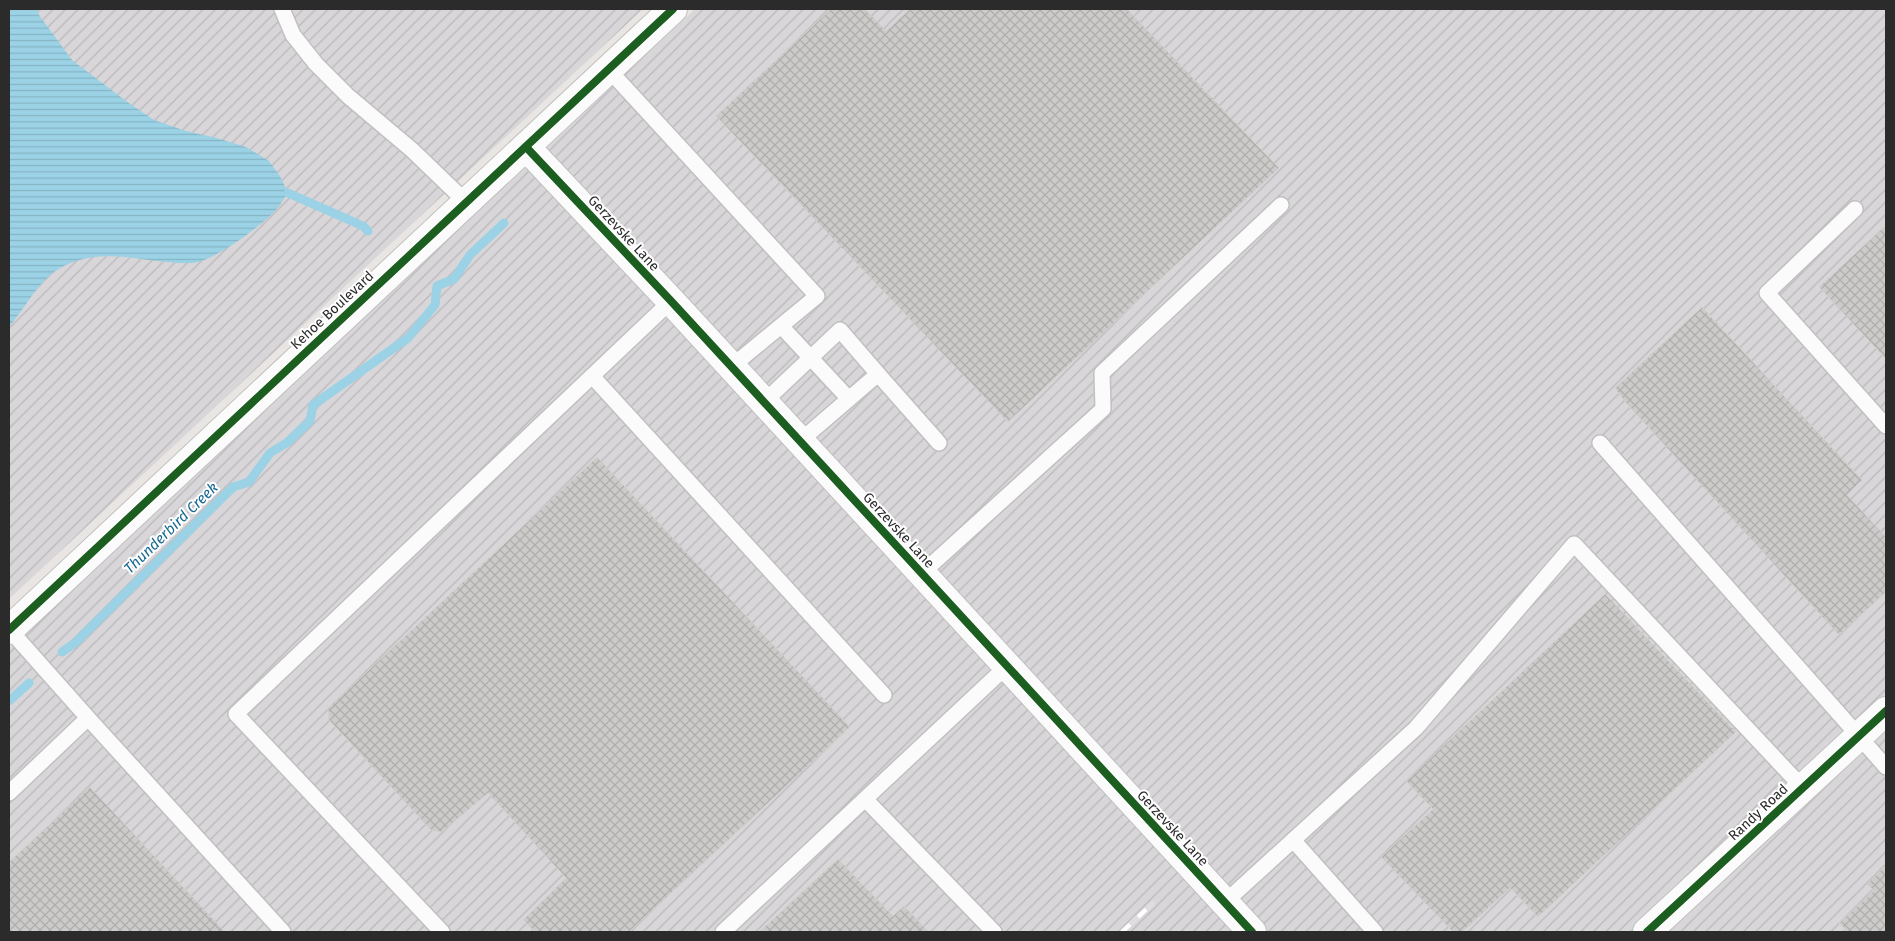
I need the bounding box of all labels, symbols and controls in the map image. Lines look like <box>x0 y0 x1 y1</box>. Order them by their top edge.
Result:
street label: Gerzevske Lane <box>584 192 663 275</box>
street label: Kehoe Boulevard <box>287 267 377 353</box>
water label: Thunderbird Creek <box>120 479 222 577</box>
street label: Gerzevske Lane <box>859 489 938 572</box>
street label: Randy Road <box>1725 780 1792 844</box>
street label: Gerzevske Lane <box>1133 787 1212 870</box>

